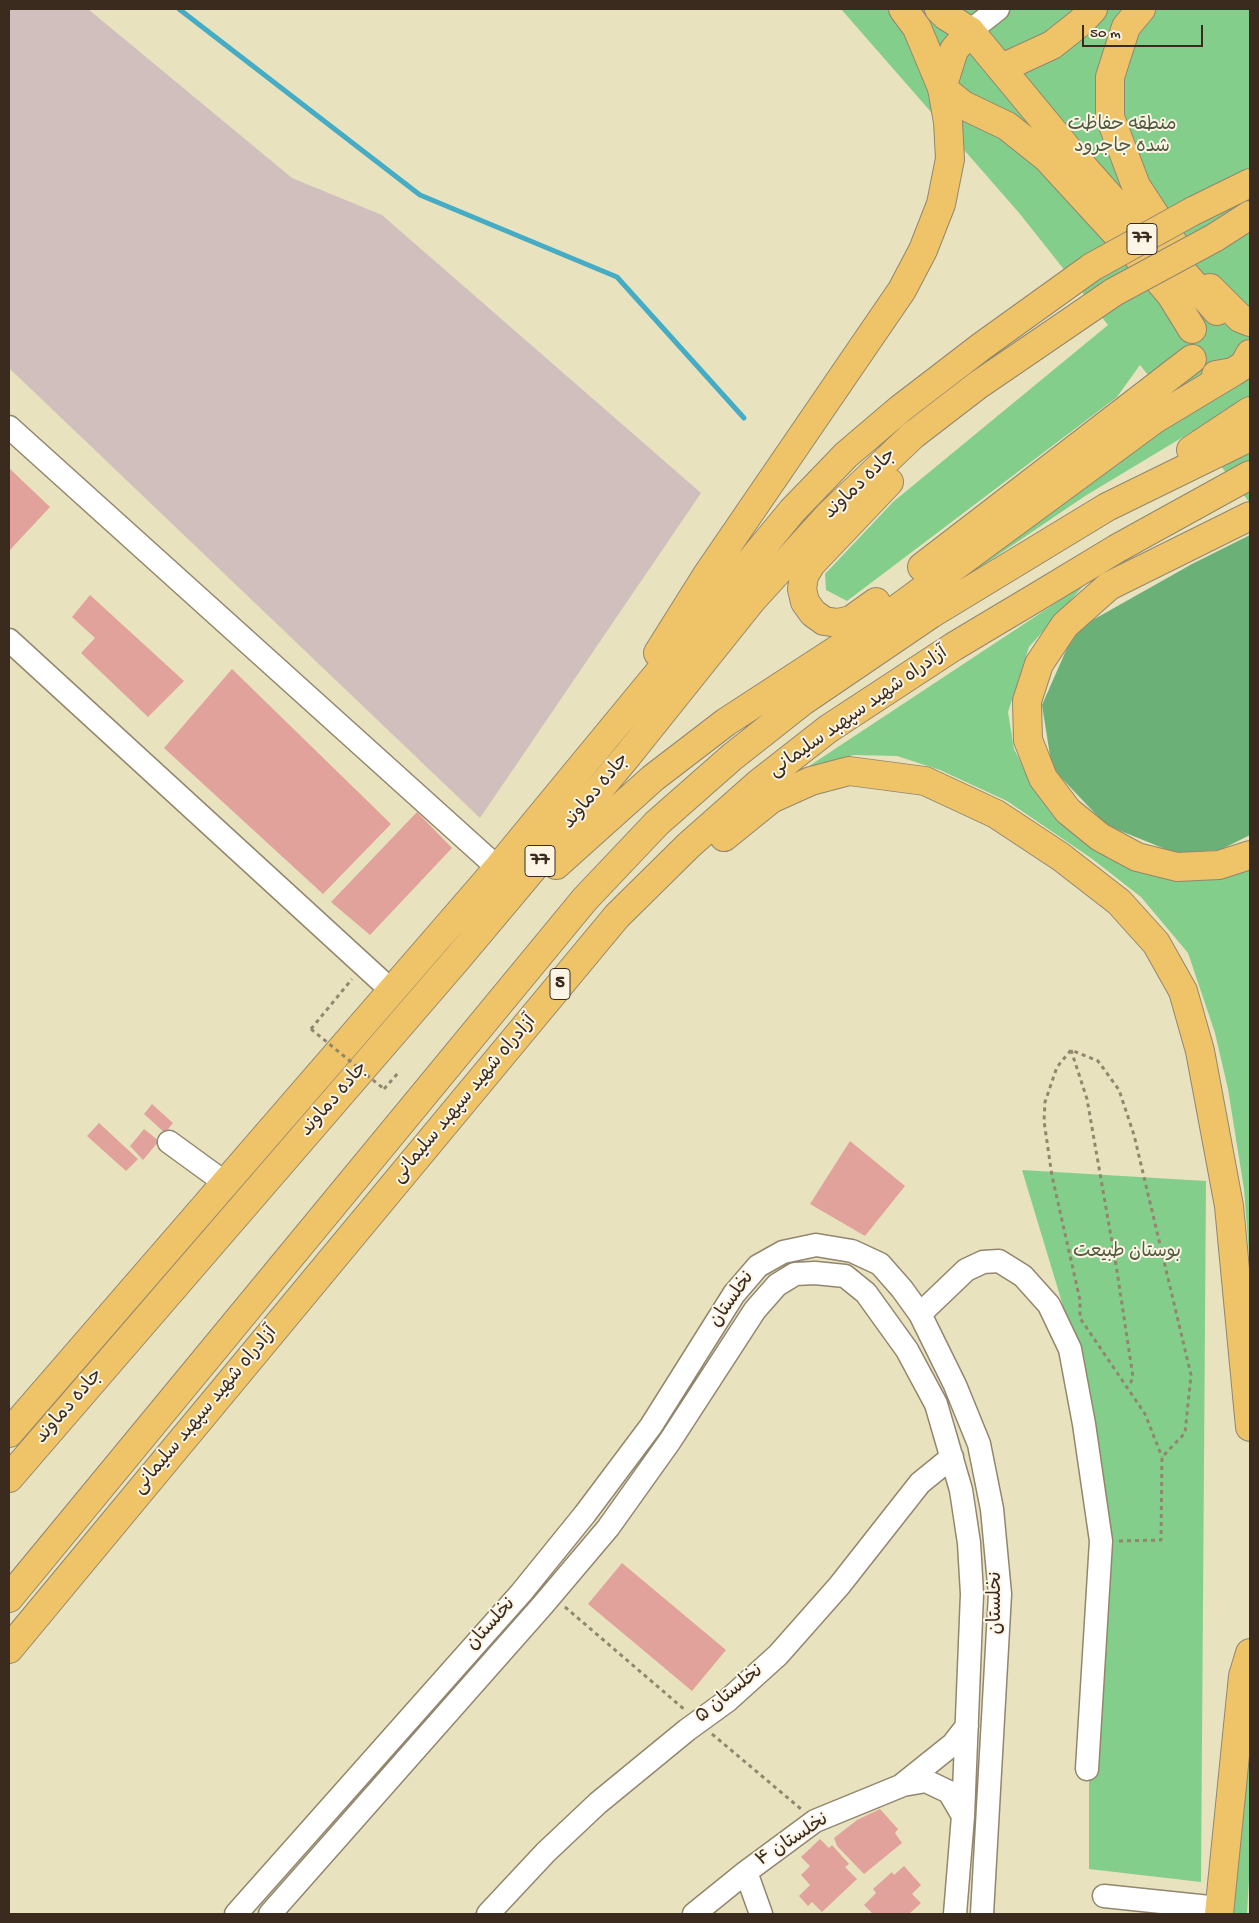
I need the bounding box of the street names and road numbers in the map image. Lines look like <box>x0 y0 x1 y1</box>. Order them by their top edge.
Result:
road number: 77 <box>1127 223 1157 254</box>
street label: جاده دماوند <box>820 445 902 525</box>
street label: آزادراه شهید سپهبد سلیمانی <box>765 643 953 783</box>
street label: جاده دماوند <box>559 749 635 835</box>
road number: 77 <box>525 846 555 876</box>
road number: 5 <box>550 969 570 1000</box>
street label: آزادراه شهید سپهبد سلیمانی <box>388 1011 542 1189</box>
street label: جاده دماوند <box>296 1058 374 1142</box>
street label: نخلستان <box>706 1268 760 1332</box>
street label: آزادراه شهید سپهبد سلیمانی <box>129 1322 283 1500</box>
street label: جاده دماوند <box>31 1365 109 1449</box>
street label: نخلستان <box>986 1571 1008 1635</box>
street label: نخلستان <box>462 1594 522 1656</box>
street label: نخلستان ۵ <box>691 1661 769 1729</box>
street label: نخلستان ۴ <box>753 1809 833 1873</box>

